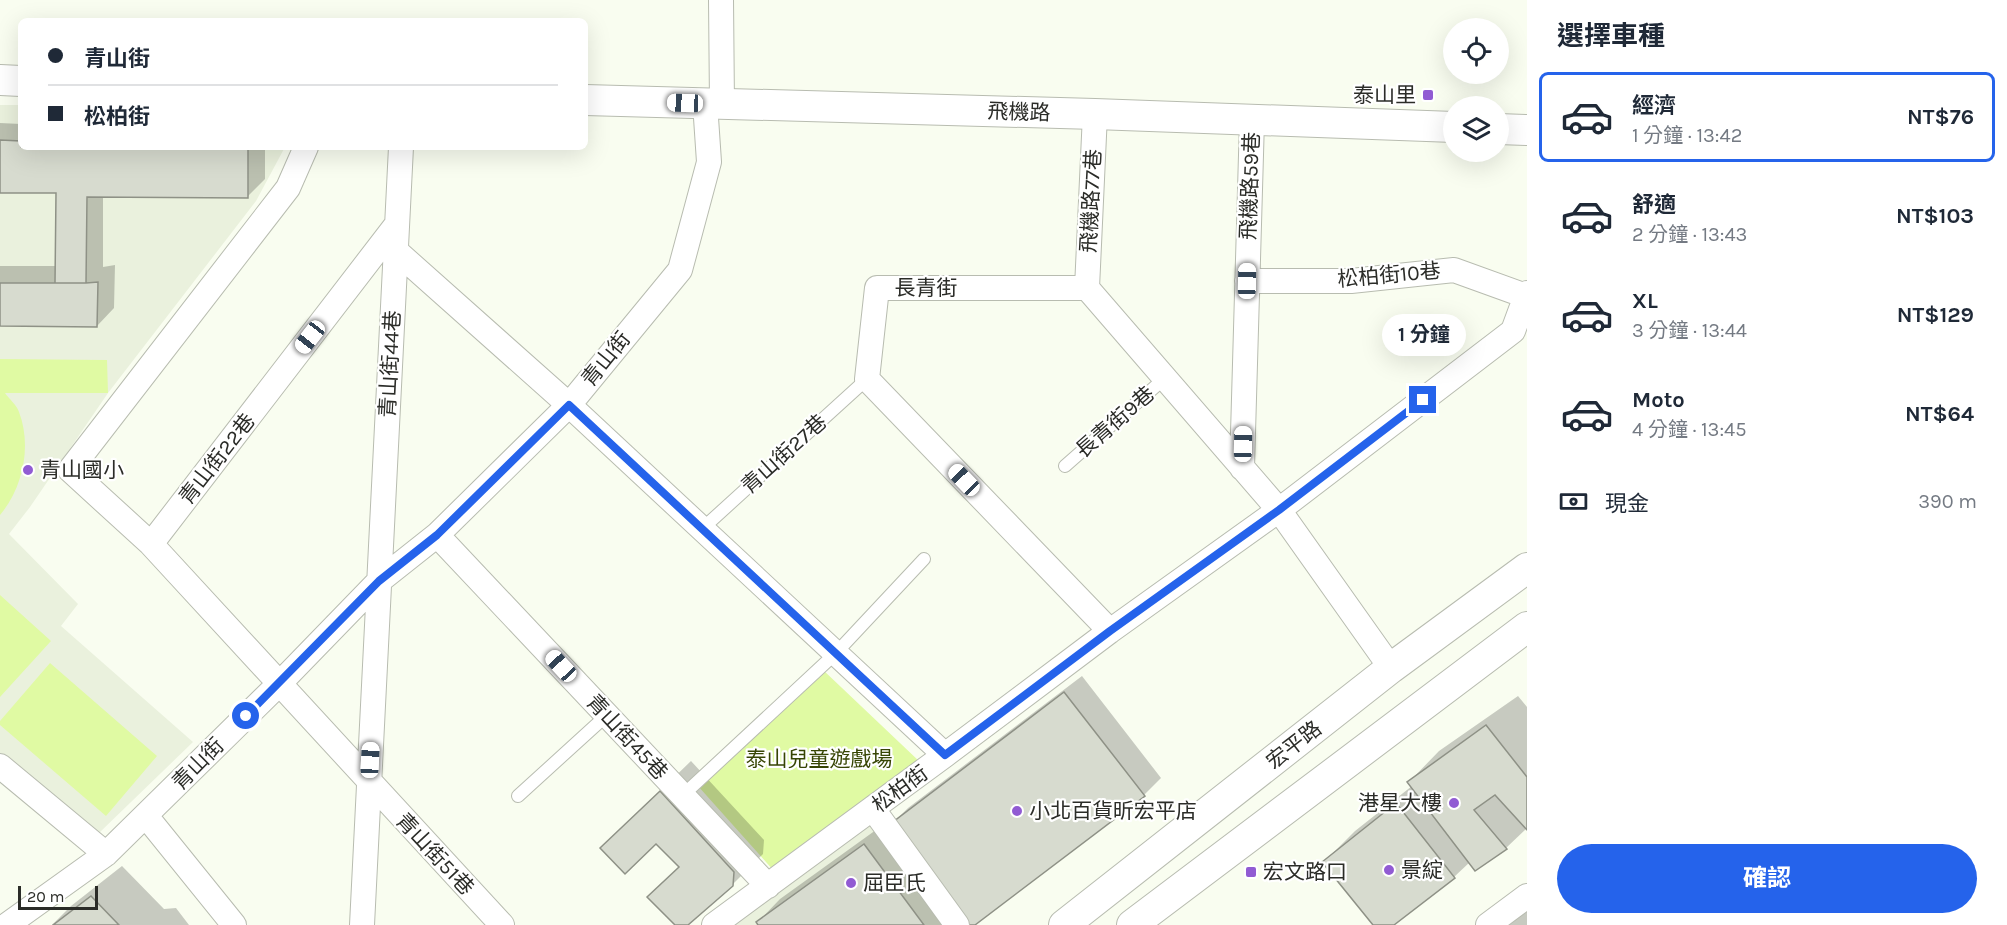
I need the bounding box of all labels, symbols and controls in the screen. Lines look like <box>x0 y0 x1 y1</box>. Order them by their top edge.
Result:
map controls <box>1443 18 1509 162</box>
button: locate <box>1443 18 1509 84</box>
text: 選擇車種 <box>1557 20 1665 52</box>
text: 青山街 <box>84 46 150 72</box>
place label: 泰山里 <box>1353 83 1416 107</box>
marker: 泰山里 <box>1421 88 1435 102</box>
icon: car <box>1560 90 1614 144</box>
car <box>667 93 703 113</box>
text: 經濟 <box>1632 93 1676 119</box>
button: layers <box>1443 96 1509 162</box>
street label: 飛機路 <box>987 99 1051 125</box>
text: 松柏街 <box>84 104 150 130</box>
text: NT$76 <box>1907 104 1974 130</box>
text: 1 分鐘 · 13:42 <box>1632 124 1742 147</box>
street label: 飛機路59巷 <box>1236 132 1264 240</box>
street label: 飛機路77巷 <box>1076 149 1106 253</box>
icon: car <box>1560 189 1614 243</box>
text: 舒適 <box>1632 192 1676 218</box>
text: NT$103 <box>1896 203 1974 229</box>
text: 2 分鐘 · 13:43 <box>1632 223 1747 246</box>
street label: 松柏街10巷 <box>1336 259 1442 291</box>
car <box>1238 263 1256 299</box>
street label: 長青街 <box>895 276 958 300</box>
icon: car <box>1560 288 1614 342</box>
text: XL <box>1632 288 1658 314</box>
text: NT$129 <box>1897 302 1974 328</box>
street label: 青山街44巷 <box>375 310 405 418</box>
callout: 1 分鐘 <box>1381 313 1465 355</box>
car <box>292 317 328 357</box>
text: 3 分鐘 · 13:44 <box>1632 319 1747 342</box>
text: 1 分鐘 <box>1398 323 1450 346</box>
street label: 青山街 <box>577 327 635 391</box>
street label: 長青街9巷 <box>1071 381 1159 463</box>
route end <box>1409 386 1436 413</box>
icon: car <box>1560 387 1614 441</box>
text: Moto <box>1632 387 1685 413</box>
text: NT$64 <box>1905 401 1974 427</box>
street label: 青山街22巷 <box>174 409 260 509</box>
street label: 青山街27巷 <box>737 410 831 498</box>
text: 4 分鐘 · 13:45 <box>1632 418 1746 441</box>
car <box>1234 426 1252 462</box>
place label: 青山國小 <box>40 458 124 482</box>
car <box>945 461 983 499</box>
marker: 青山國小 <box>21 463 35 477</box>
icon: cash <box>1557 485 1590 518</box>
text: 390 m <box>1918 490 1977 513</box>
text: 現金 <box>1605 491 1649 517</box>
car <box>542 647 580 685</box>
street label: 青山街45巷 <box>582 689 672 785</box>
route start <box>232 702 259 729</box>
street label: 宏平路 <box>1262 716 1326 774</box>
street label: 青山街 <box>167 733 229 795</box>
car <box>360 742 380 778</box>
park label: 泰山兒童遊戲場 <box>746 747 893 771</box>
street label: 松柏街 <box>867 761 933 817</box>
place label: 港星大樓 <box>1358 791 1442 815</box>
marker: 港星大樓 <box>1447 796 1461 810</box>
place label: 小北百貨昕宏平店 <box>1029 799 1197 823</box>
marker: 小北百貨昕宏平店 <box>1010 804 1024 818</box>
street label: 青山街51巷 <box>391 808 479 900</box>
button: 確認 <box>1557 844 1977 913</box>
place label: 景綻 <box>1401 858 1443 882</box>
place label: 宏文路口 <box>1263 860 1347 884</box>
marker: 景綻 <box>1382 863 1396 877</box>
marker: 宏文路口 <box>1244 865 1258 879</box>
place label: 屈臣氏 <box>863 871 926 895</box>
marker: 屈臣氏 <box>844 876 858 890</box>
scale bar <box>18 883 98 910</box>
text: 20 m <box>27 887 65 906</box>

